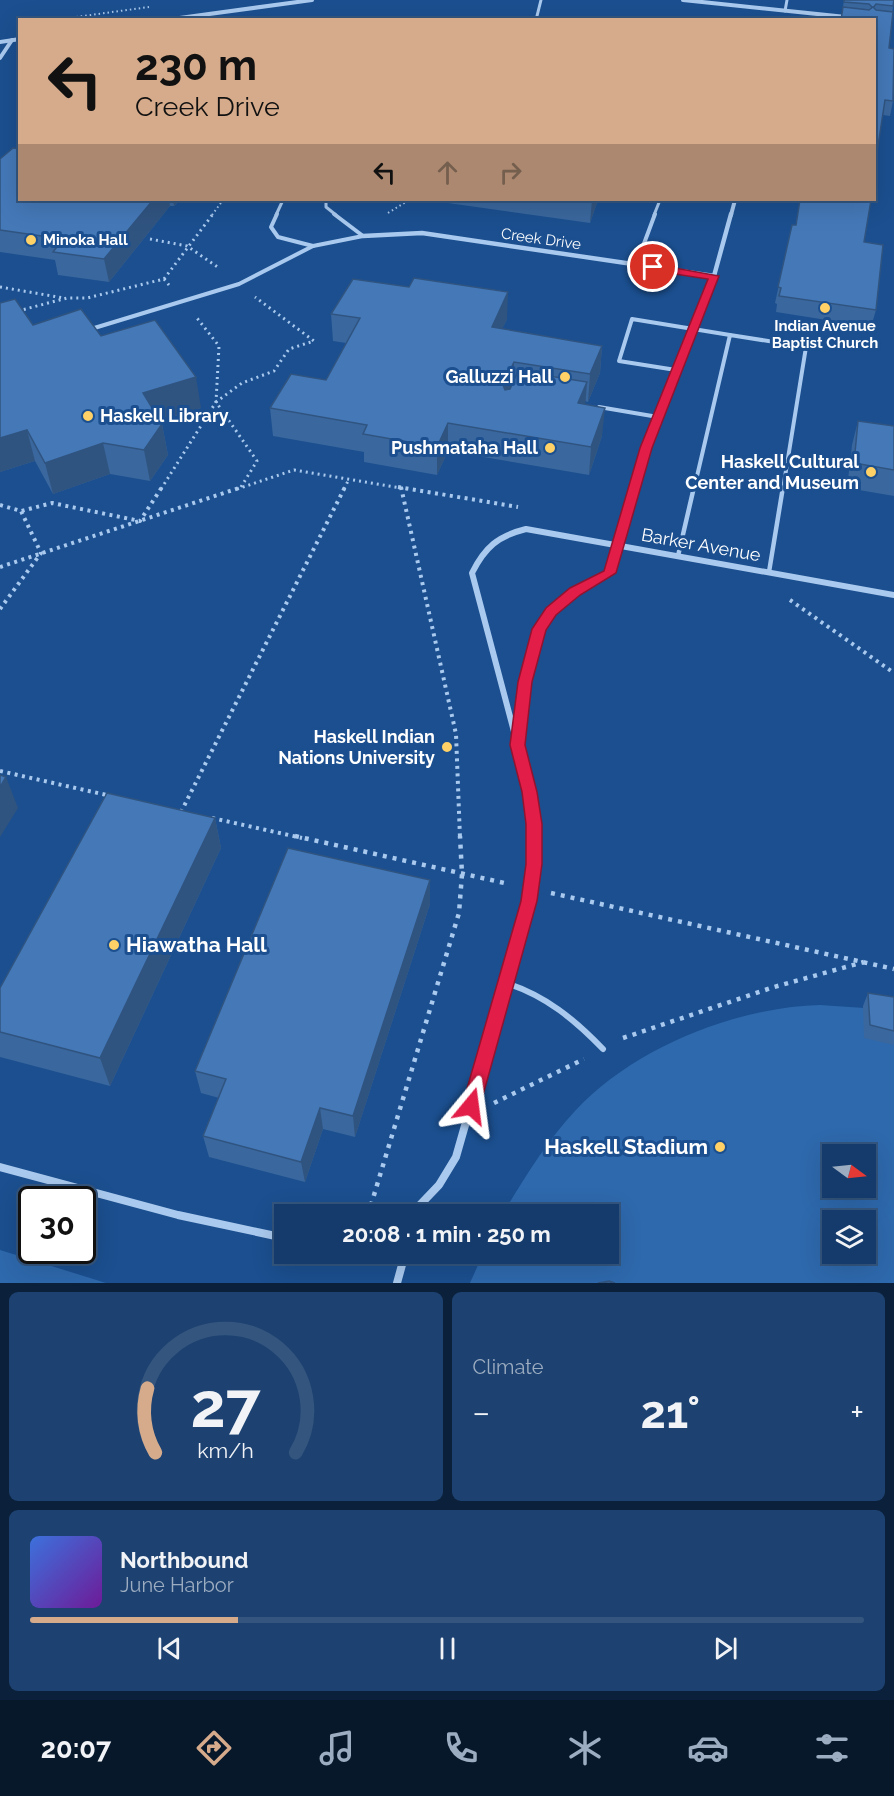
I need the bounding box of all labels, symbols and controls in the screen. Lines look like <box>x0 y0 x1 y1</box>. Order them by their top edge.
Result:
text: 230 m <box>135 41 257 90</box>
icon: left <box>36 42 114 120</box>
text: Creek Drive <box>135 91 280 122</box>
icon: left <box>368 156 401 189</box>
icon: ahead <box>431 156 464 189</box>
icon: right <box>494 156 527 189</box>
street label: Creek Drive <box>500 224 582 254</box>
place label: Minoka Hall <box>43 231 128 249</box>
marker: Minoka Hall <box>24 233 38 247</box>
pin <box>627 241 678 292</box>
icon: arrive <box>636 250 669 283</box>
marker: Indian Avenue Baptist Church <box>818 301 832 315</box>
place label: Indian Avenue Baptist Church <box>772 317 878 352</box>
place label: Galluzzi Hall <box>445 366 553 387</box>
marker: Galluzzi Hall <box>558 370 572 384</box>
place label: Haskell Library <box>100 405 229 426</box>
marker: Haskell Library <box>81 409 95 423</box>
place label: Pushmataha Hall <box>391 437 538 458</box>
marker: Pushmataha Hall <box>543 441 557 455</box>
place label: Haskell Cultural Center and Museum <box>685 451 859 493</box>
marker: Haskell Cultural Center and Museum <box>864 465 878 479</box>
street label: Barker Avenue <box>640 524 763 565</box>
place label: Haskell Indian Nations University <box>278 726 435 768</box>
marker: Haskell Indian Nations University <box>440 740 454 754</box>
place label: Hiawatha Hall <box>126 932 267 957</box>
marker: Hiawatha Hall <box>107 938 121 952</box>
position arrow <box>439 1074 503 1138</box>
place label: Haskell Stadium <box>544 1134 708 1159</box>
marker: Haskell Stadium <box>713 1140 727 1154</box>
north arrow <box>822 1144 876 1198</box>
map controls <box>822 1144 876 1264</box>
speed limit sign: 30 <box>18 1186 96 1264</box>
button: layers <box>822 1210 876 1264</box>
text: 20:08 · 1 min · 250 m <box>342 1221 551 1247</box>
text: Climate <box>473 1355 544 1379</box>
text: 27 <box>191 1368 262 1442</box>
text: 21° <box>641 1386 700 1439</box>
text: − <box>473 1393 490 1432</box>
text: + <box>850 1393 864 1432</box>
text: km/h <box>197 1439 254 1464</box>
text: Northbound <box>120 1547 249 1573</box>
text: June Harbor <box>120 1573 234 1597</box>
icon: previous <box>153 1632 186 1665</box>
icon: pause <box>431 1632 464 1665</box>
icon: next <box>709 1632 742 1665</box>
icon: directions <box>193 1727 235 1769</box>
icon: music <box>316 1727 358 1769</box>
icon: phone <box>440 1727 482 1769</box>
icon: climate <box>564 1727 606 1769</box>
icon: car <box>687 1727 729 1769</box>
icon: filters <box>811 1727 853 1769</box>
text: 20:07 <box>41 1733 111 1764</box>

